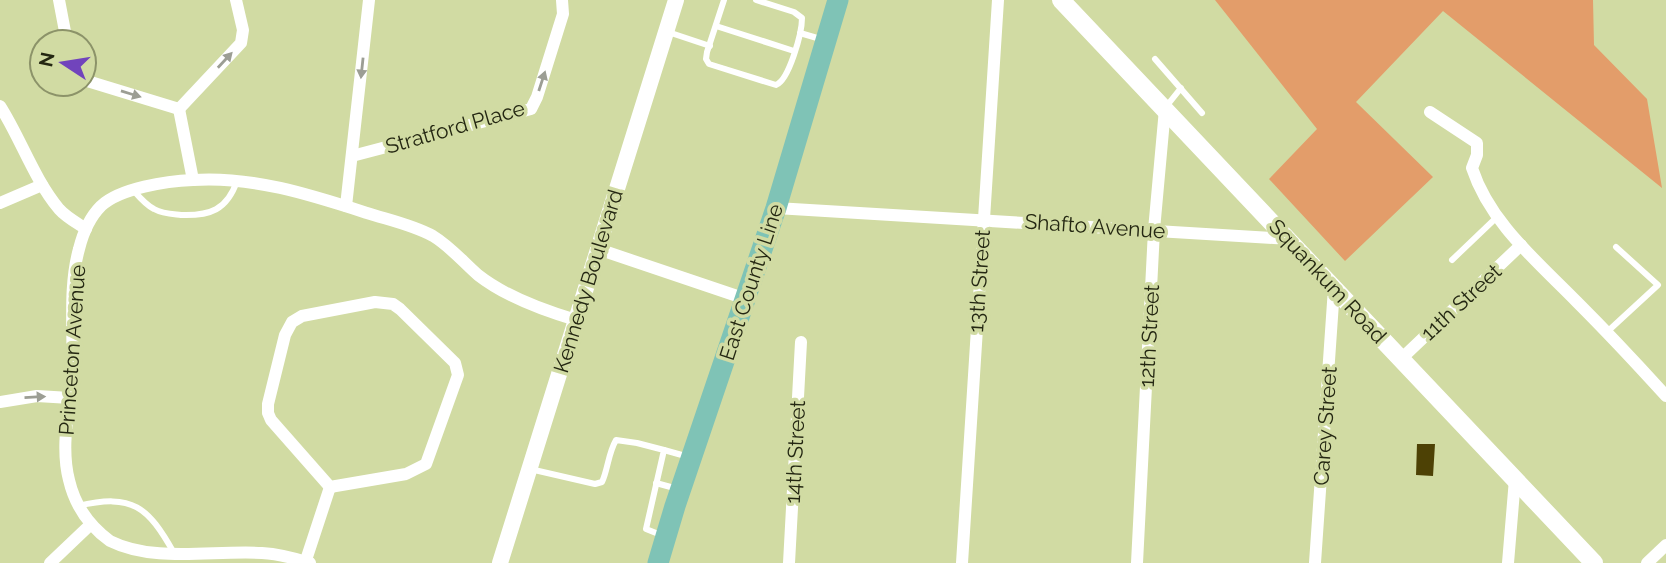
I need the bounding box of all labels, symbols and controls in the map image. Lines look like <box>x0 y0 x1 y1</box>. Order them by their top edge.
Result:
north arrow <box>28 28 98 98</box>
text: N <box>34 50 59 69</box>
one-way arrow <box>217 51 233 69</box>
one-way arrow <box>356 57 367 79</box>
one-way arrow <box>538 70 548 91</box>
one-way arrow <box>121 90 142 100</box>
street label: Stratford Place <box>382 95 528 159</box>
street label: Kennedy Boulevard <box>548 186 628 376</box>
street label: East County Line <box>714 201 788 363</box>
street label: Shafto Avenue <box>1024 209 1166 243</box>
street label: Squankum Road <box>1264 214 1392 348</box>
street label: 13th Street <box>963 229 995 333</box>
street label: 11th Street <box>1416 258 1506 346</box>
street label: Princeton Avenue <box>54 264 90 436</box>
street label: 12th Street <box>1134 284 1164 388</box>
street label: Carey Street <box>1308 366 1342 486</box>
one-way arrow <box>24 392 46 403</box>
street label: 14th Street <box>780 400 810 504</box>

